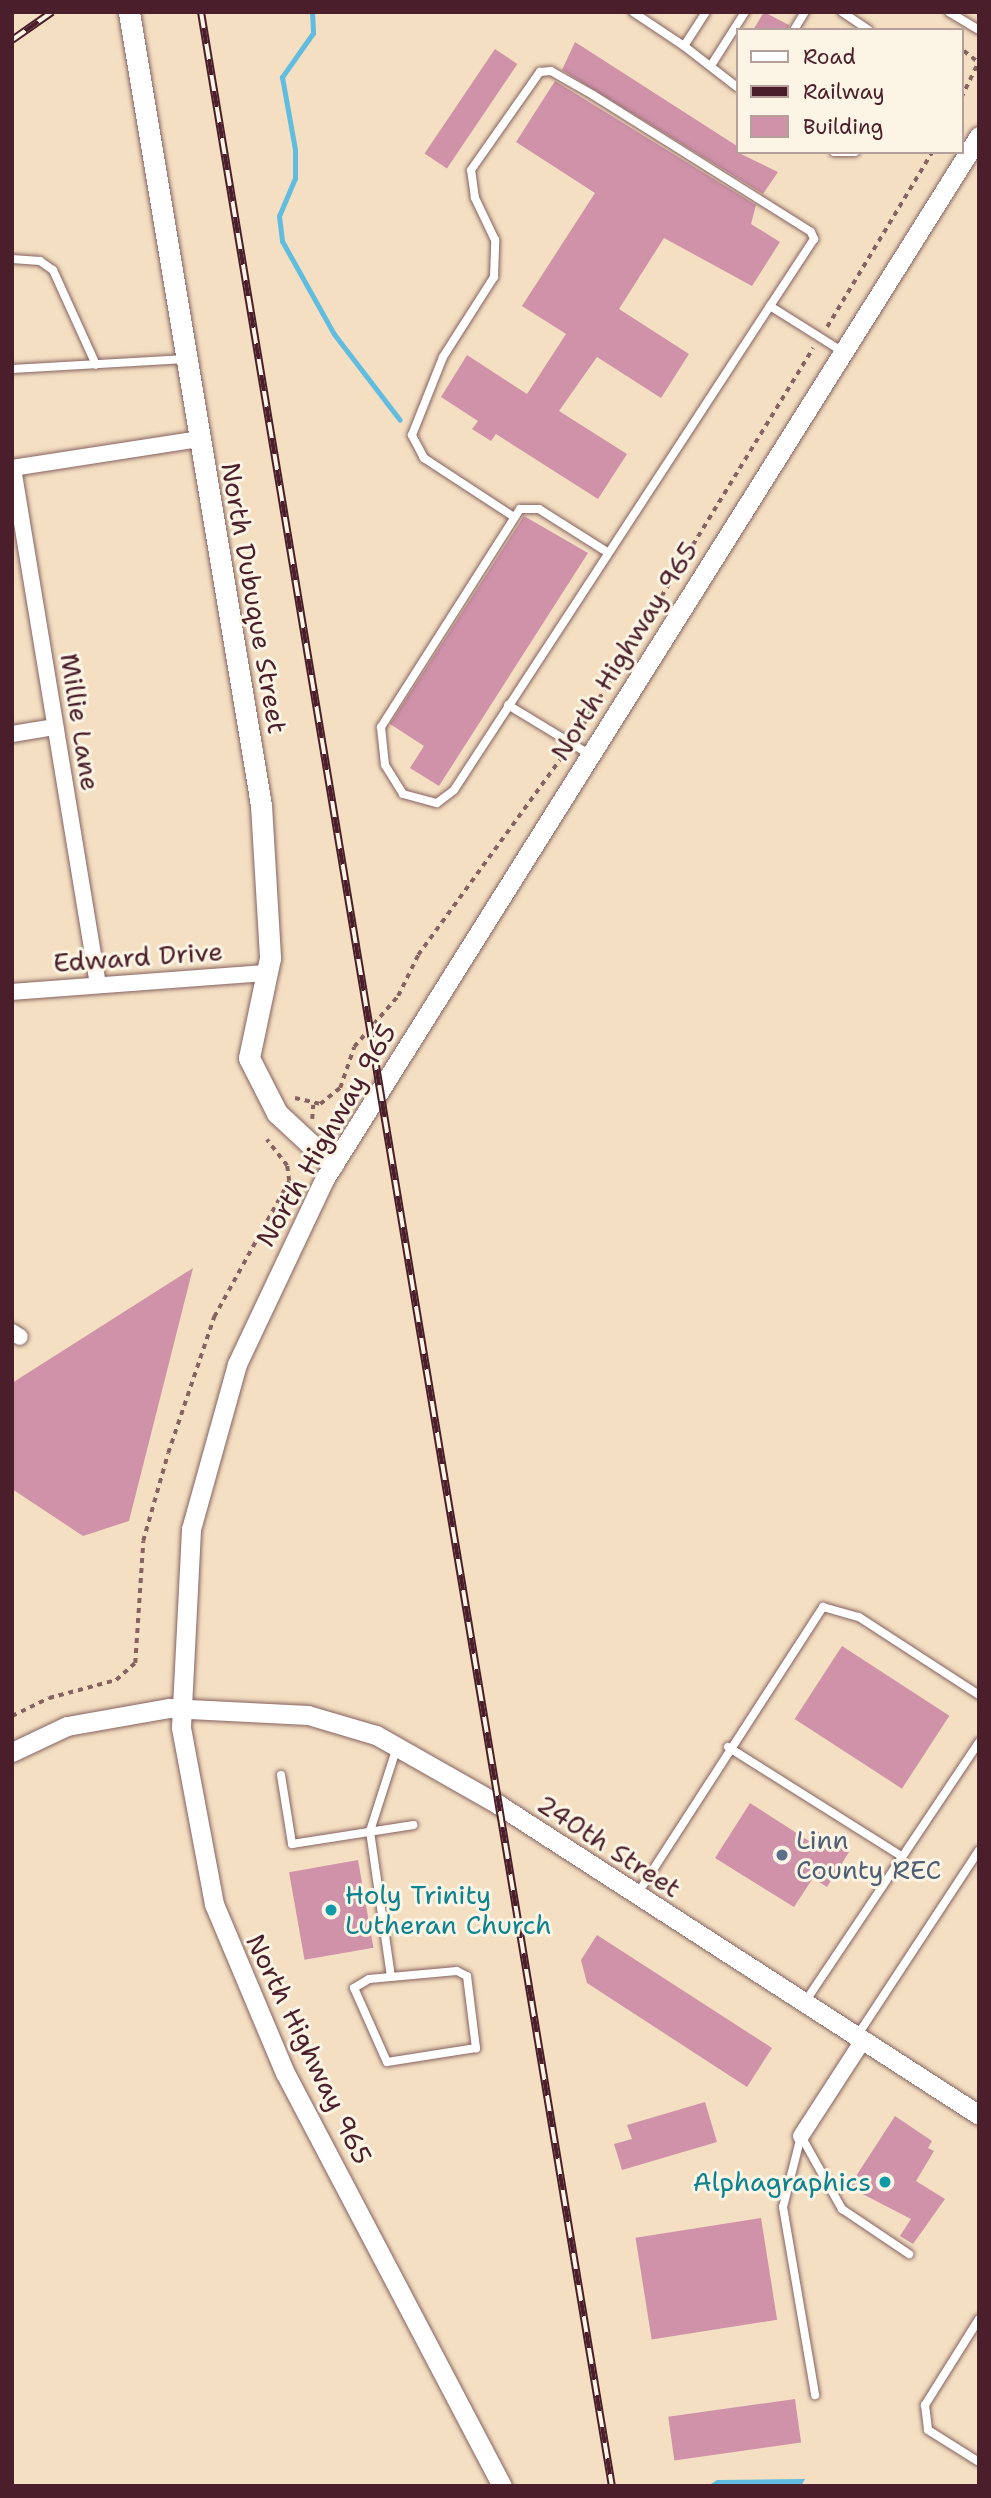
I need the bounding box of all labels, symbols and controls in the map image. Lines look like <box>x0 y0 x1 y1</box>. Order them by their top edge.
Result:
legend <box>736 28 963 154</box>
text: Road <box>803 43 856 71</box>
text: Railway <box>803 78 885 106</box>
text: Building <box>803 113 883 141</box>
street label: North Dubuque Street <box>215 460 293 736</box>
street label: North Highway 965 <box>544 536 704 766</box>
street label: Millie Lane <box>54 651 106 793</box>
street label: Edward Drive <box>52 936 224 978</box>
street label: North Highway 965 <box>249 1018 403 1252</box>
street label: 240th Street <box>531 1788 687 1904</box>
place label: Linn County REC <box>796 1824 941 1885</box>
marker: Linn County REC <box>774 1847 790 1863</box>
place label: Holy Trinity Lutheran Church <box>345 1879 552 1940</box>
marker: Holy Trinity Lutheran Church <box>323 1902 339 1918</box>
street label: North Highway 965 <box>240 1929 378 2169</box>
place label: Alphagraphics <box>693 2166 871 2198</box>
marker: Alphagraphics <box>877 2174 893 2190</box>

